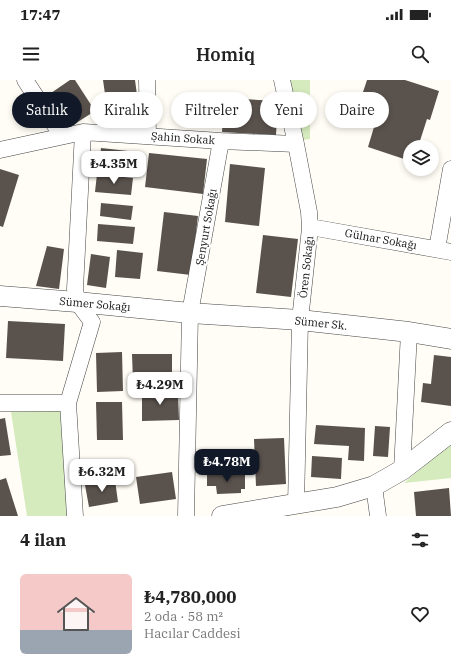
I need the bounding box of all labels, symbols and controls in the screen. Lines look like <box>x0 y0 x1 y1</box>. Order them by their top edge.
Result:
text: 17:47 <box>20 5 61 24</box>
icon: menu <box>20 43 42 65</box>
text: Homiq <box>196 43 255 66</box>
icon: search <box>409 43 431 65</box>
chip: Satılık <box>12 92 82 128</box>
chip: Kiralık <box>90 92 163 128</box>
chip: Filtreler <box>171 92 252 128</box>
chip: Yeni <box>260 92 317 128</box>
chip: Daire <box>325 92 389 128</box>
street label: Şahin Sokak <box>151 129 216 147</box>
map controls <box>403 140 439 176</box>
button: layers <box>403 140 439 176</box>
pin: ₺4.35M <box>81 151 147 185</box>
text: ₺4.35M <box>90 155 138 172</box>
street label: Şenyurt Sokağı <box>192 187 220 267</box>
street label: Gülnar Sokağı <box>344 226 419 252</box>
street label: Ören Sokağı <box>296 235 316 299</box>
street label: Sümer Sokağı <box>59 294 132 314</box>
street label: Sümer Sk. <box>294 313 348 333</box>
pin: ₺4.29M <box>127 372 193 406</box>
text: ₺4.29M <box>136 376 184 393</box>
pin: ₺4.78M <box>194 449 260 483</box>
text: ₺4.78M <box>203 453 251 470</box>
pin: ₺6.32M <box>69 459 135 493</box>
text: ₺6.32M <box>78 463 126 480</box>
text: 4 ilan <box>20 529 66 551</box>
icon: filters <box>409 529 431 551</box>
text: ₺4,780,000 <box>144 586 236 608</box>
icon: home <box>52 590 100 638</box>
icon: heart <box>409 603 431 625</box>
text: 2 oda · 58 m² <box>144 608 223 625</box>
text: Hacılar Caddesi <box>144 625 241 642</box>

